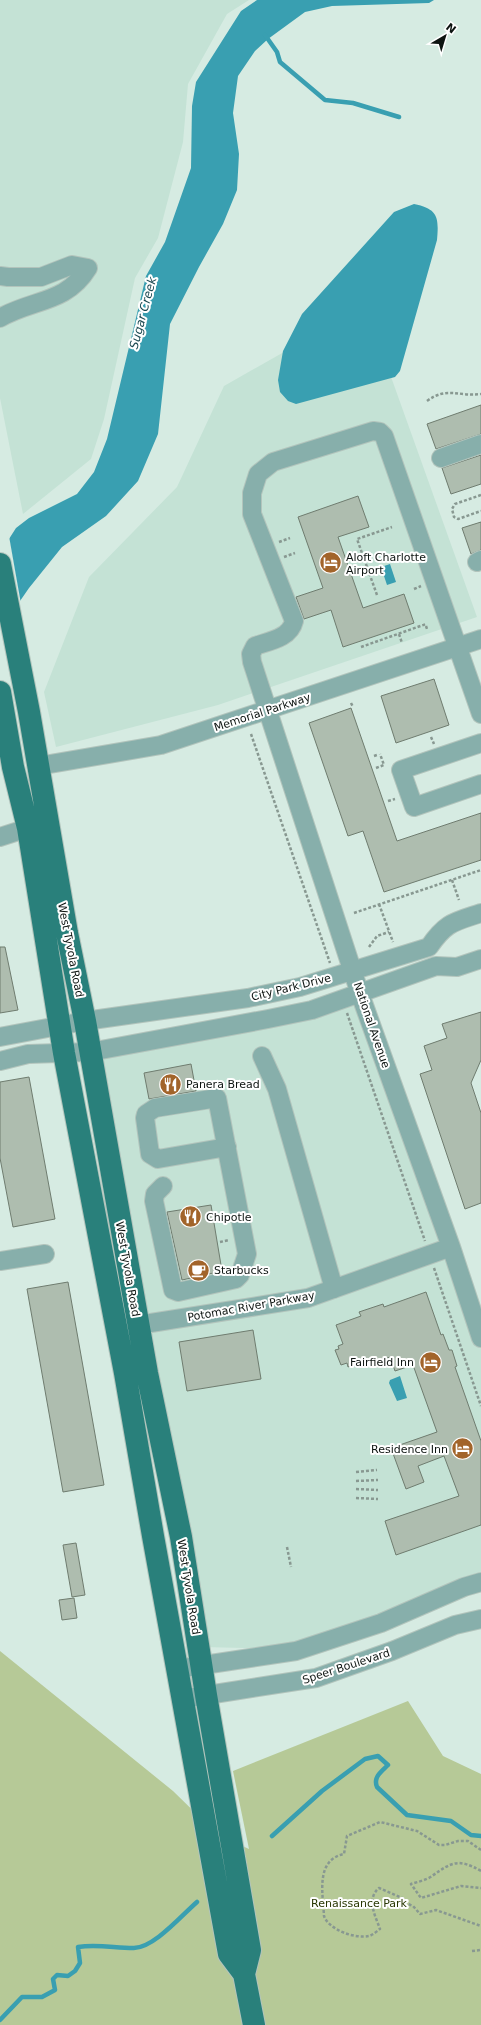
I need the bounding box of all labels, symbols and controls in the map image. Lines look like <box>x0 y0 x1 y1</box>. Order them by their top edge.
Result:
north arrow <box>425 16 465 56</box>
text: N <box>443 21 458 36</box>
water label: Sugar Creek <box>127 274 160 351</box>
hotel icon: Aloft Charlotte Airport <box>317 550 343 576</box>
place label: Aloft Charlotte Airport <box>346 551 426 577</box>
street label: Memorial Parkway <box>212 691 312 734</box>
street label: West Tyvola Road <box>55 902 86 999</box>
street label: City Park Drive <box>250 971 333 1004</box>
street label: National Avenue <box>351 980 392 1070</box>
restaurant icon: Panera Bread <box>157 1071 183 1097</box>
place label: Panera Bread <box>186 1078 260 1091</box>
restaurant icon: Chipotle <box>178 1204 204 1230</box>
place label: Chipotle <box>206 1211 252 1224</box>
street label: West Tyvola Road <box>113 1221 142 1318</box>
cafe icon: Starbucks <box>185 1257 211 1283</box>
place label: Starbucks <box>214 1264 269 1277</box>
street label: Potomac River Parkway <box>186 1289 316 1324</box>
hotel icon: Fairfield Inn <box>417 1349 443 1375</box>
place label: Fairfield Inn <box>350 1356 414 1369</box>
hotel icon: Residence Inn <box>450 1436 476 1462</box>
place label: Residence Inn <box>371 1443 448 1456</box>
street label: West Tyvola Road <box>175 1539 202 1636</box>
street label: Speer Boulevard <box>301 1646 392 1687</box>
park label: Renaissance Park <box>311 1897 408 1910</box>

